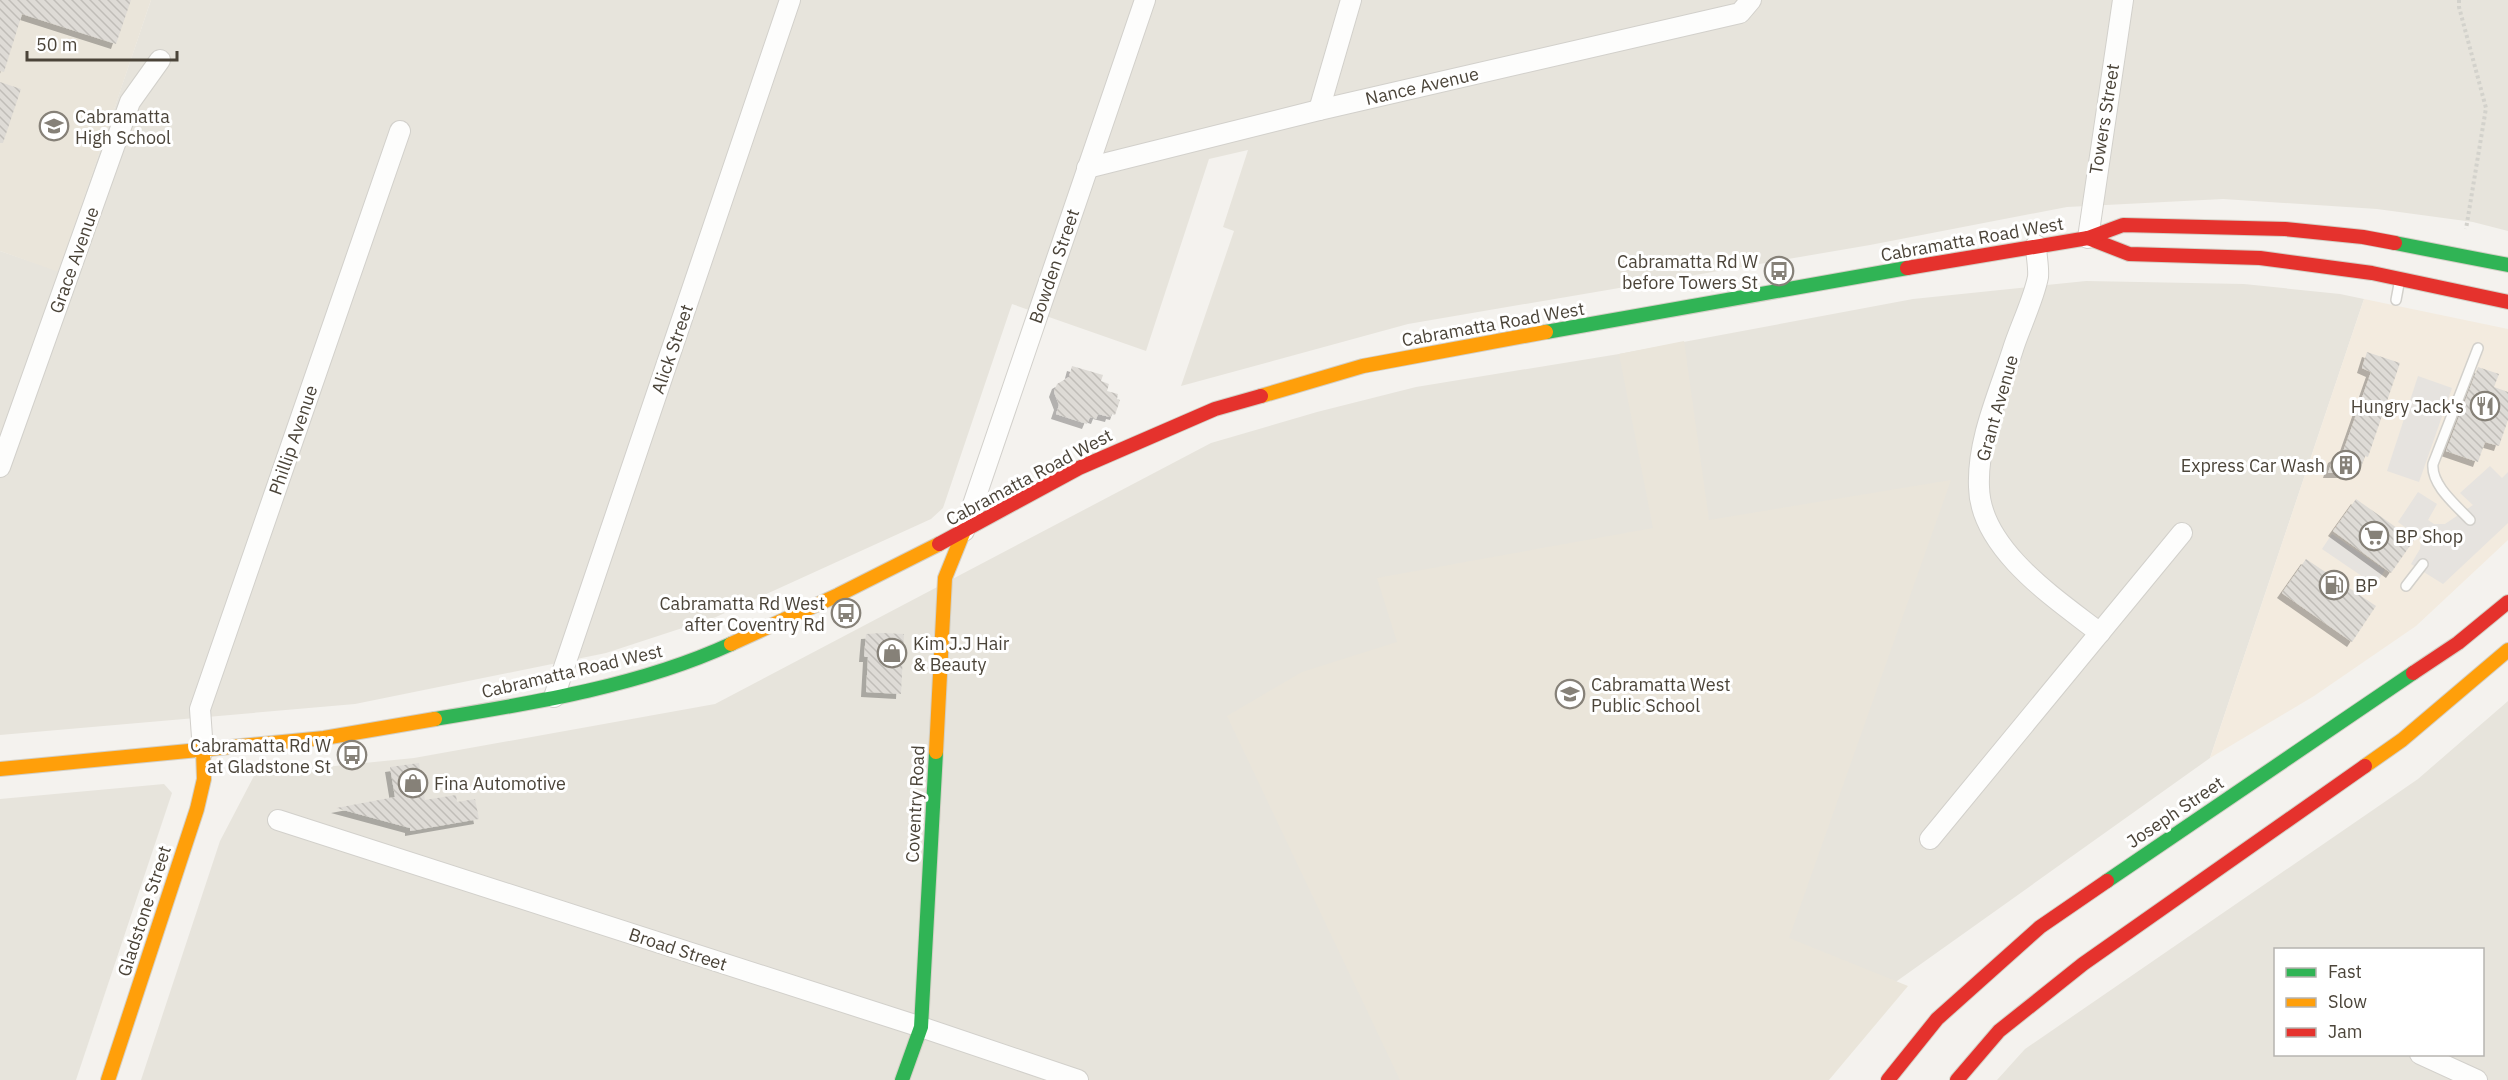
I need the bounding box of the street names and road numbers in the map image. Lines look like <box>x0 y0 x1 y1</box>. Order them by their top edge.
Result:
street label: Nance Avenue <box>1363 62 1481 110</box>
street label: Towers Street <box>2084 62 2124 176</box>
street label: Grace Avenue <box>44 203 104 316</box>
street label: Bowden Street <box>1024 206 1084 326</box>
street label: Cabramatta Road West <box>1879 212 2065 266</box>
street label: Cabramatta Road West <box>1400 297 1586 351</box>
street label: Alick Street <box>646 301 698 397</box>
street label: Grant Avenue <box>1971 352 2023 464</box>
street label: Phillip Avenue <box>263 382 323 498</box>
street label: Cabramatta Road West <box>942 423 1116 531</box>
street label: Cabramatta Road West <box>479 639 665 703</box>
street label: Coventry Road <box>900 745 930 863</box>
street label: Joseph Street <box>2122 771 2228 853</box>
street label: Gladstone Street <box>112 843 176 979</box>
street label: Broad Street <box>626 922 730 976</box>

